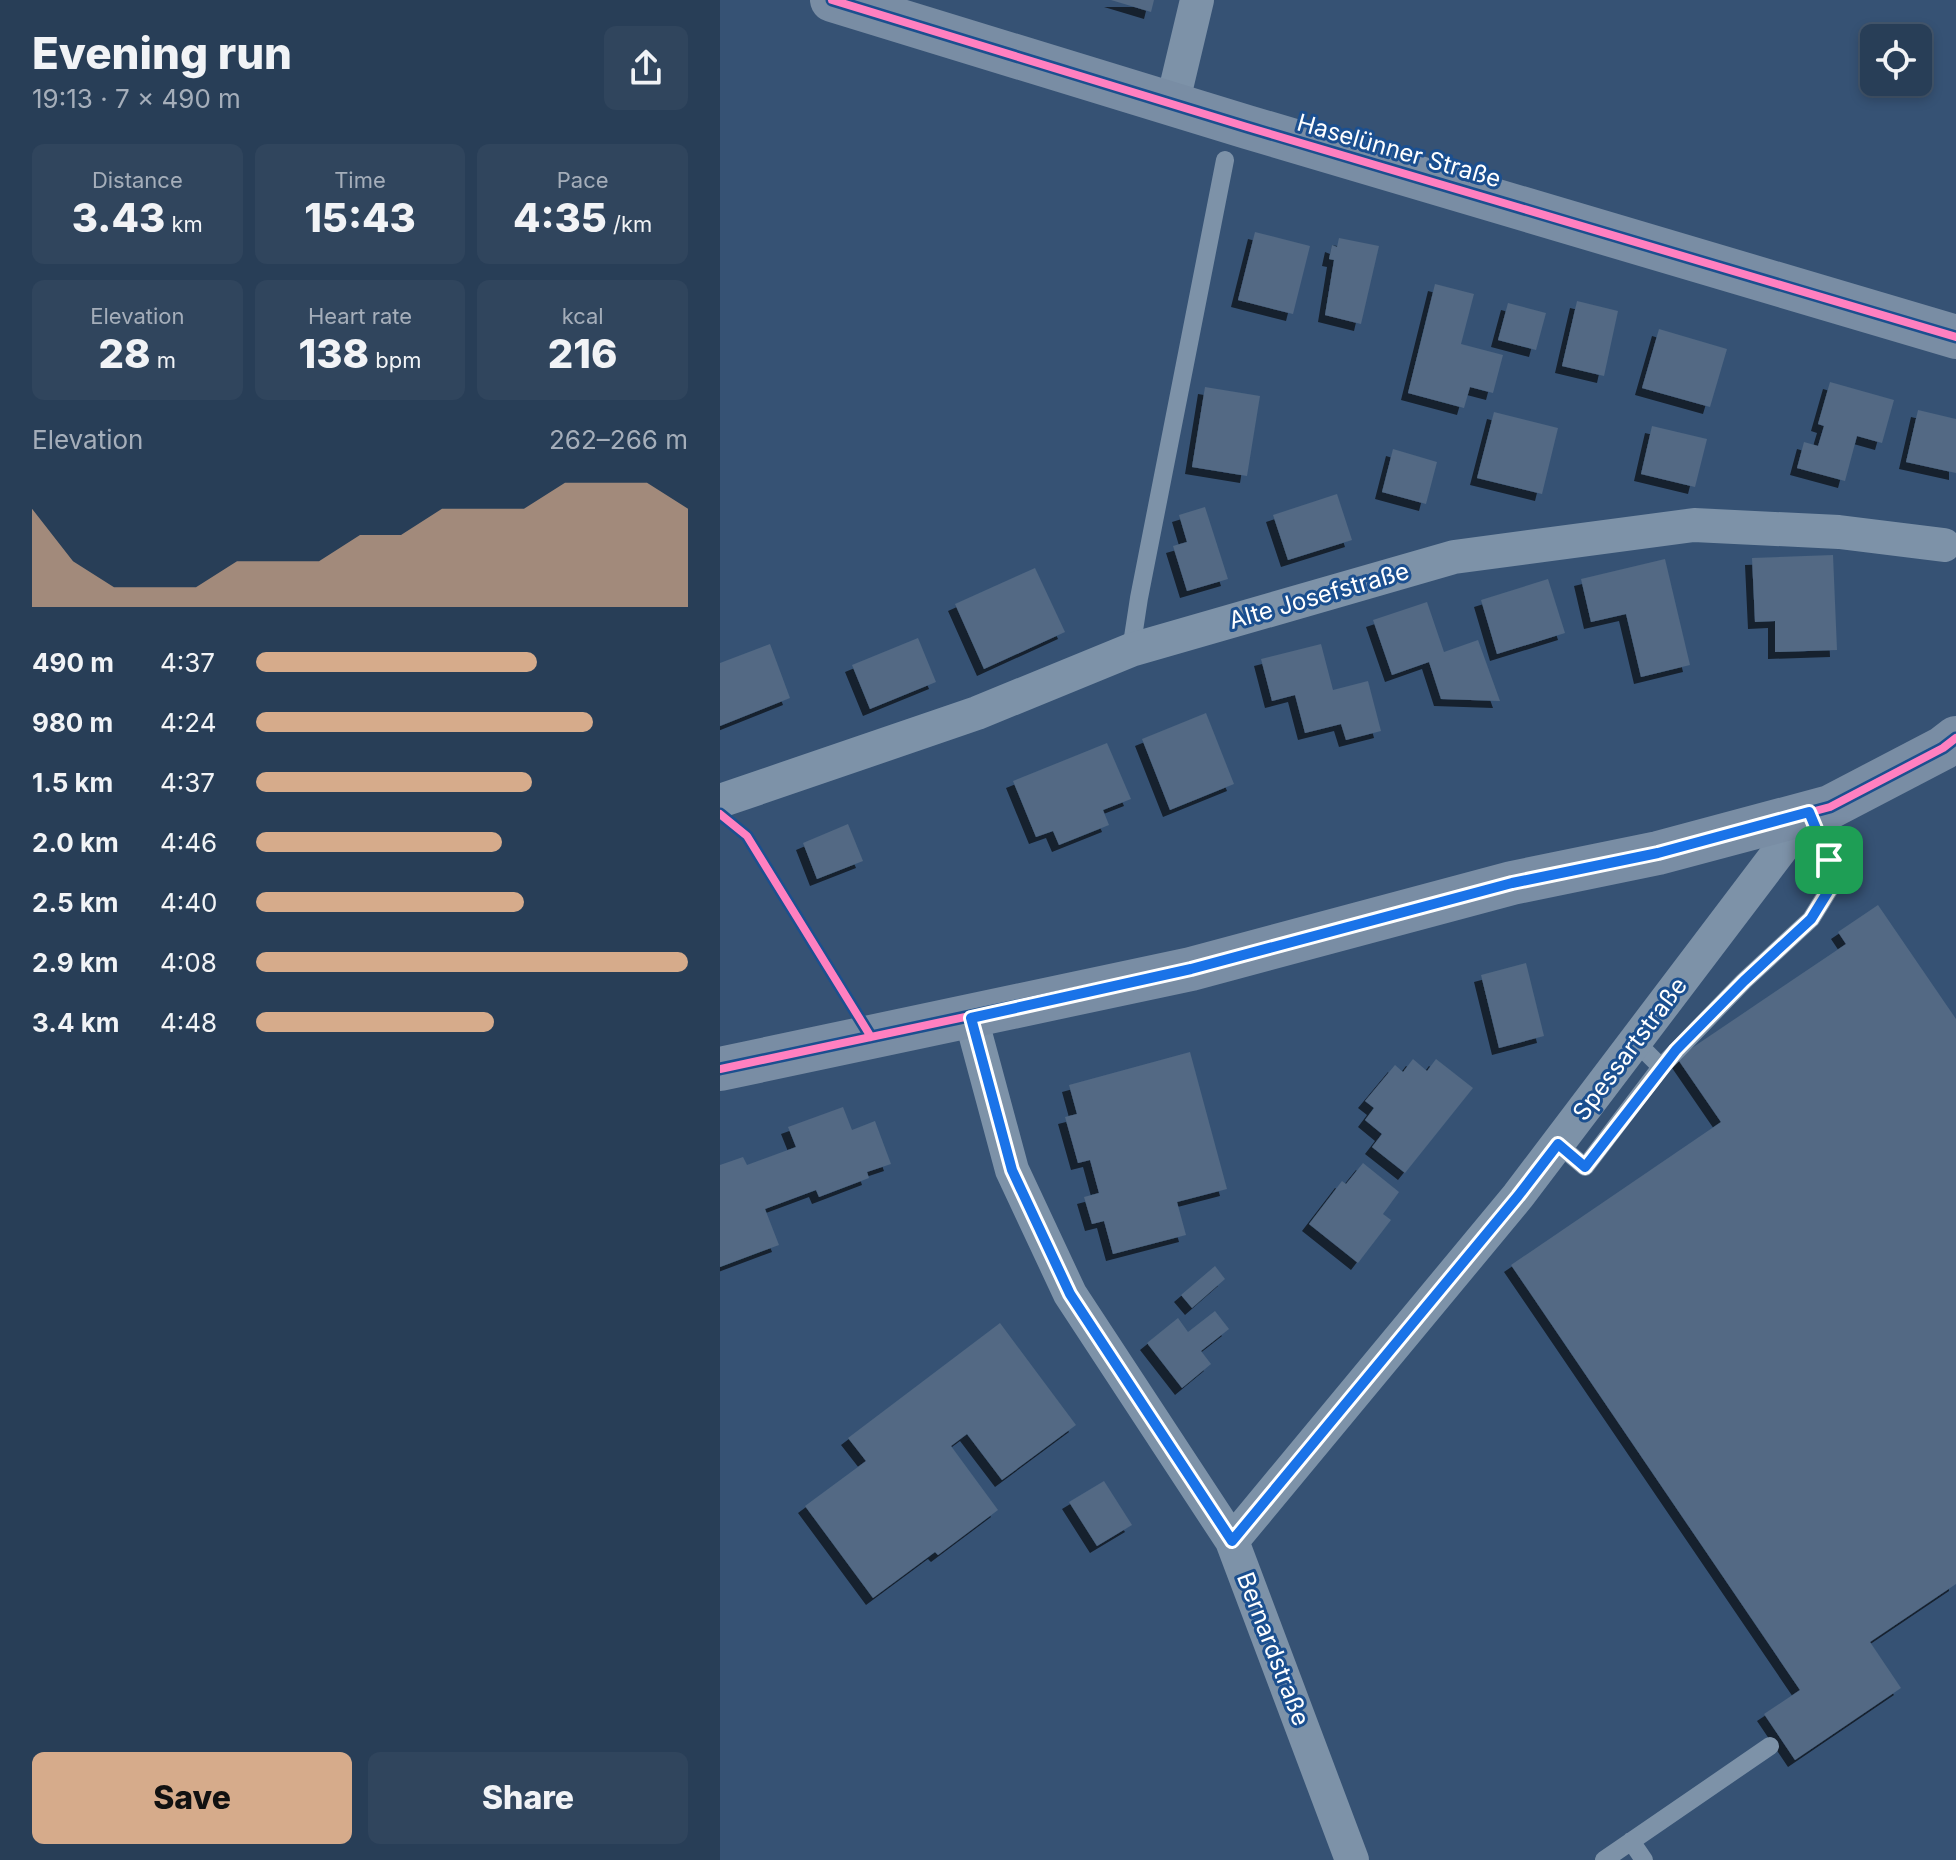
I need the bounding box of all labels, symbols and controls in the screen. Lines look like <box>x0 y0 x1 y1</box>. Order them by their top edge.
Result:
map controls <box>1860 24 1932 96</box>
button: locate <box>1860 24 1932 96</box>
text: Evening run <box>32 26 292 80</box>
button: share <box>604 26 688 110</box>
text: 19:13 · 7 × 490 m <box>32 83 241 114</box>
street label: Haselünner Straße <box>1294 108 1504 193</box>
text: Distance <box>92 167 183 193</box>
text: Time <box>334 167 386 193</box>
text: Pace <box>557 167 609 193</box>
text: 3.43 <box>72 193 165 242</box>
text: 15:43 <box>304 193 416 242</box>
text: 4:35 <box>513 193 607 242</box>
text: km <box>165 211 203 237</box>
text: /km <box>607 211 652 237</box>
text: Elevation <box>90 303 184 329</box>
text: Heart rate <box>308 303 412 329</box>
text: kcal <box>562 303 604 329</box>
text: 28 <box>99 329 151 378</box>
text: 138 <box>299 329 369 378</box>
text: 216 <box>548 329 617 378</box>
text: m <box>151 347 176 373</box>
text: bpm <box>369 347 421 373</box>
text: Elevation <box>32 424 143 455</box>
text: 262–266 m <box>549 424 688 455</box>
street label: Alte Josefstraße <box>1225 556 1412 635</box>
text: 490 m <box>32 647 114 678</box>
text: 4:37 <box>160 647 215 678</box>
text: 980 m <box>32 707 113 738</box>
text: 4:24 <box>160 707 217 738</box>
text: 1.5 km <box>32 767 113 798</box>
text: 4:37 <box>160 767 215 798</box>
pin <box>1795 826 1863 894</box>
text: 2.0 km <box>32 827 119 858</box>
text: 4:46 <box>160 827 217 858</box>
icon: arrive <box>1807 838 1851 882</box>
text: 2.5 km <box>32 887 118 918</box>
text: 4:40 <box>160 887 217 918</box>
text: 2.9 km <box>32 947 119 978</box>
text: 4:08 <box>160 947 217 978</box>
street label: Spessartstraße <box>1566 971 1693 1126</box>
text: 3.4 km <box>32 1007 119 1038</box>
text: 4:48 <box>160 1007 217 1038</box>
street label: Bernardstraße <box>1231 1568 1316 1730</box>
button: Save <box>32 1752 352 1844</box>
button: Share <box>368 1752 688 1844</box>

